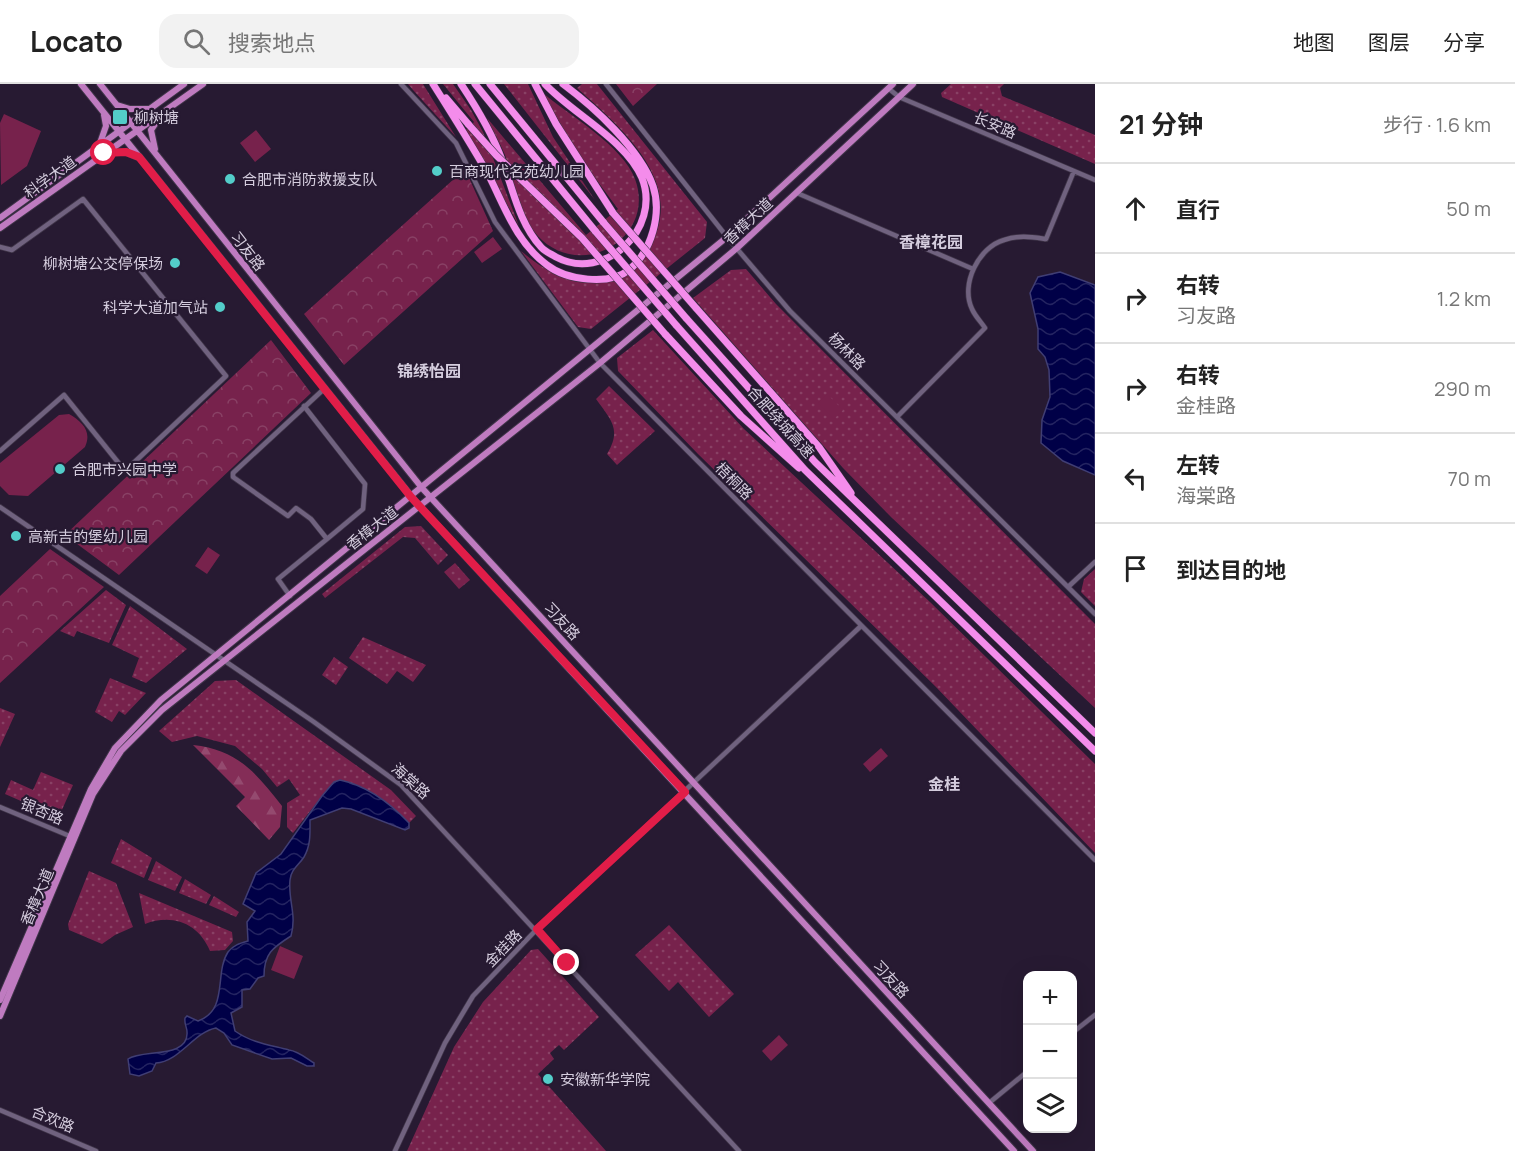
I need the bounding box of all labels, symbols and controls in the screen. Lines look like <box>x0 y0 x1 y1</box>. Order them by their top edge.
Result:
search box <box>159 14 579 68</box>
text: Locato <box>30 22 123 60</box>
icon: search <box>180 25 213 58</box>
text: 搜索地点 <box>228 28 316 58</box>
text: 地图 <box>1293 28 1335 56</box>
text: 图层 <box>1368 28 1410 56</box>
text: 分享 <box>1443 28 1485 56</box>
text: 21 分钟 <box>1119 106 1203 142</box>
place label: 柳树塘 <box>134 107 179 128</box>
street label: 长安路 <box>970 107 1020 143</box>
marker: 柳树塘 <box>111 108 129 126</box>
text: 步行 · 1.6 km <box>1383 111 1491 138</box>
route start <box>90 139 116 165</box>
street label: 科学大道 <box>20 151 80 203</box>
place label: 百商现代名苑幼儿园 <box>449 161 584 182</box>
marker: 百商现代名苑幼儿园 <box>430 164 444 178</box>
place label: 合肥市消防救援支队 <box>242 169 377 190</box>
marker: 合肥市消防救援支队 <box>223 172 237 186</box>
icon: ahead <box>1119 192 1152 225</box>
street label: 香樟大道 <box>719 193 777 249</box>
text: 直行 <box>1176 195 1220 225</box>
text: 50 m <box>1446 195 1491 222</box>
street label: 习友路 <box>226 227 270 275</box>
district label: 香樟花园 <box>899 231 963 253</box>
place label: 柳树塘公交停保场 <box>43 253 163 274</box>
marker: 柳树塘公交停保场 <box>168 256 182 270</box>
text: 右转 <box>1176 270 1220 300</box>
icon: right <box>1119 282 1152 315</box>
text: 1.2 km <box>1437 285 1491 312</box>
place label: 科学大道加气站 <box>103 297 208 318</box>
marker: 科学大道加气站 <box>213 300 227 314</box>
text: 习友路 <box>1176 302 1236 329</box>
street label: 杨林路 <box>824 328 870 374</box>
district label: 锦绣怡园 <box>397 360 461 382</box>
text: 右转 <box>1176 360 1220 390</box>
icon: right <box>1119 372 1152 405</box>
text: 290 m <box>1434 375 1491 402</box>
street label: 合肥绕城高速 <box>743 382 819 462</box>
text: 金桂路 <box>1176 392 1236 419</box>
text: 左转 <box>1176 450 1220 480</box>
street label: 梧桐路 <box>711 458 757 504</box>
place label: 合肥市兴园中学 <box>72 459 177 480</box>
marker: 合肥市兴园中学 <box>53 462 67 476</box>
icon: left <box>1119 462 1152 495</box>
text: 70 m <box>1448 465 1491 492</box>
text: 海棠路 <box>1176 482 1236 509</box>
street label: 香樟大道 <box>342 501 402 555</box>
place label: 高新吉的堡幼儿园 <box>28 526 148 547</box>
marker: 高新吉的堡幼儿园 <box>9 529 23 543</box>
icon: arrive <box>1119 552 1152 585</box>
text: 到达目的地 <box>1176 555 1286 585</box>
street label: 习友路 <box>539 597 585 645</box>
street label: 海棠路 <box>387 758 435 804</box>
district label: 金桂 <box>928 773 960 795</box>
street label: 银杏路 <box>17 793 67 829</box>
street label: 香樟大道 <box>16 865 58 929</box>
street label: 金桂路 <box>480 925 526 971</box>
route end <box>553 949 579 975</box>
street label: 习友路 <box>868 955 914 1003</box>
map controls <box>1023 971 1077 1133</box>
button: + <box>1023 971 1077 1025</box>
button: − <box>1023 1025 1077 1079</box>
place label: 安徽新华学院 <box>560 1069 650 1090</box>
marker: 安徽新华学院 <box>541 1072 555 1086</box>
button: layers <box>1023 1079 1077 1133</box>
street label: 合欢路 <box>28 1101 78 1137</box>

